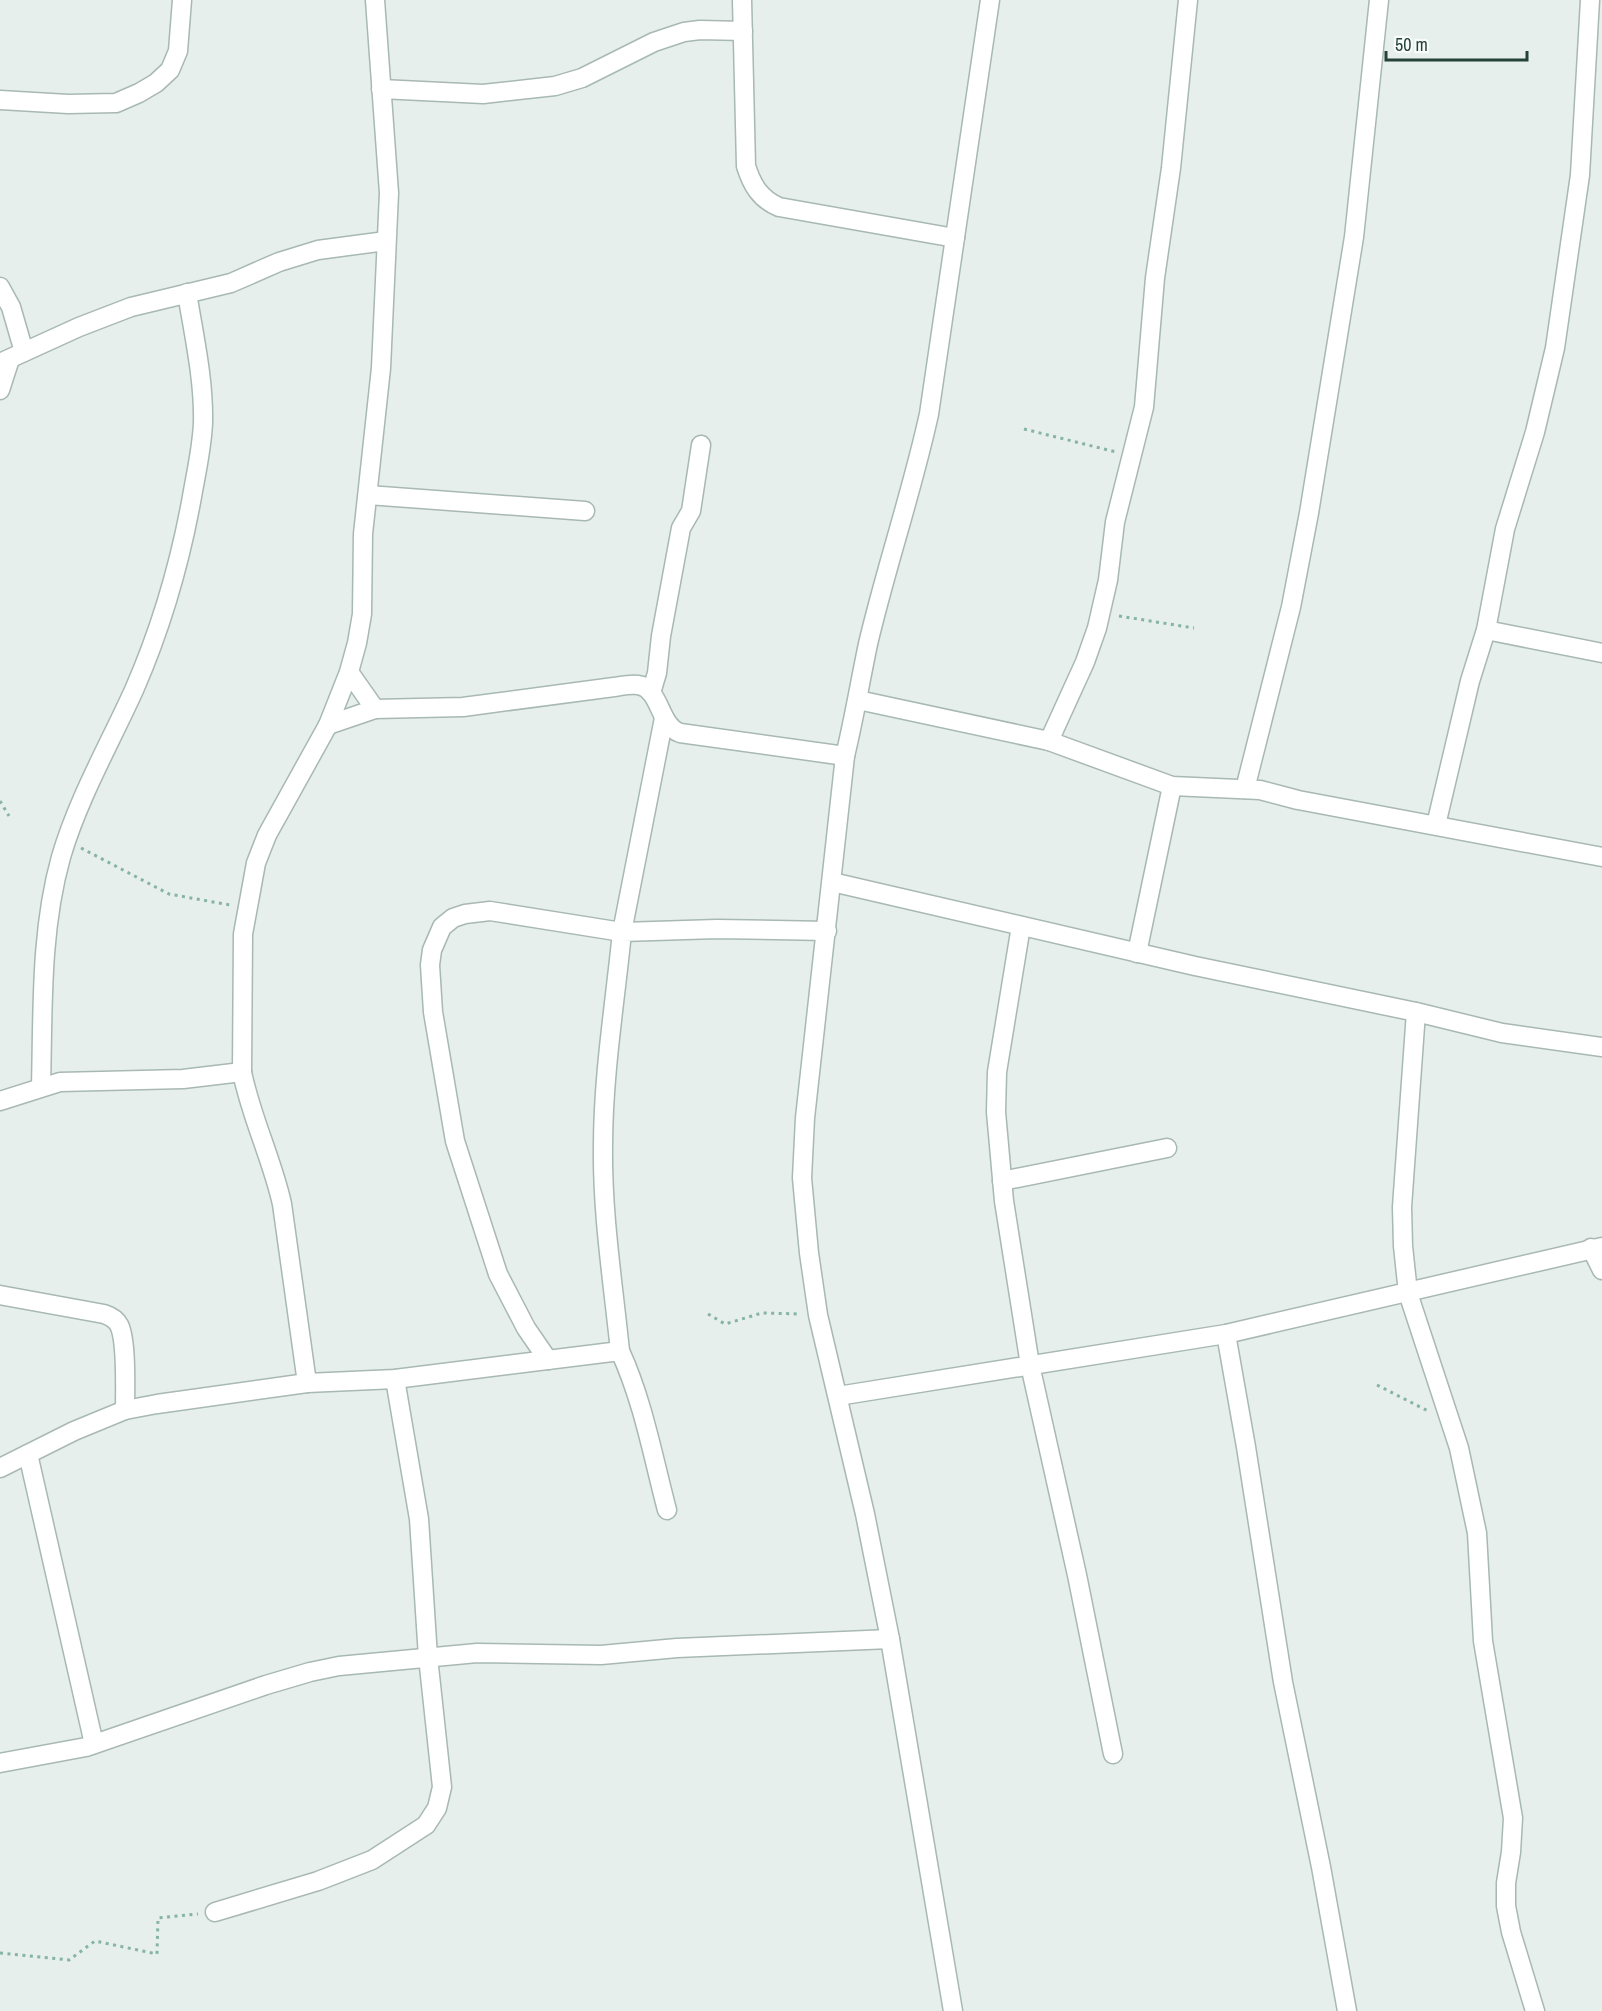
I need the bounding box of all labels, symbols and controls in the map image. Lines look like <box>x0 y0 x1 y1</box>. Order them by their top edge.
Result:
scale bar <box>1386 24 1527 62</box>
text: 50 m <box>1395 32 1428 57</box>

